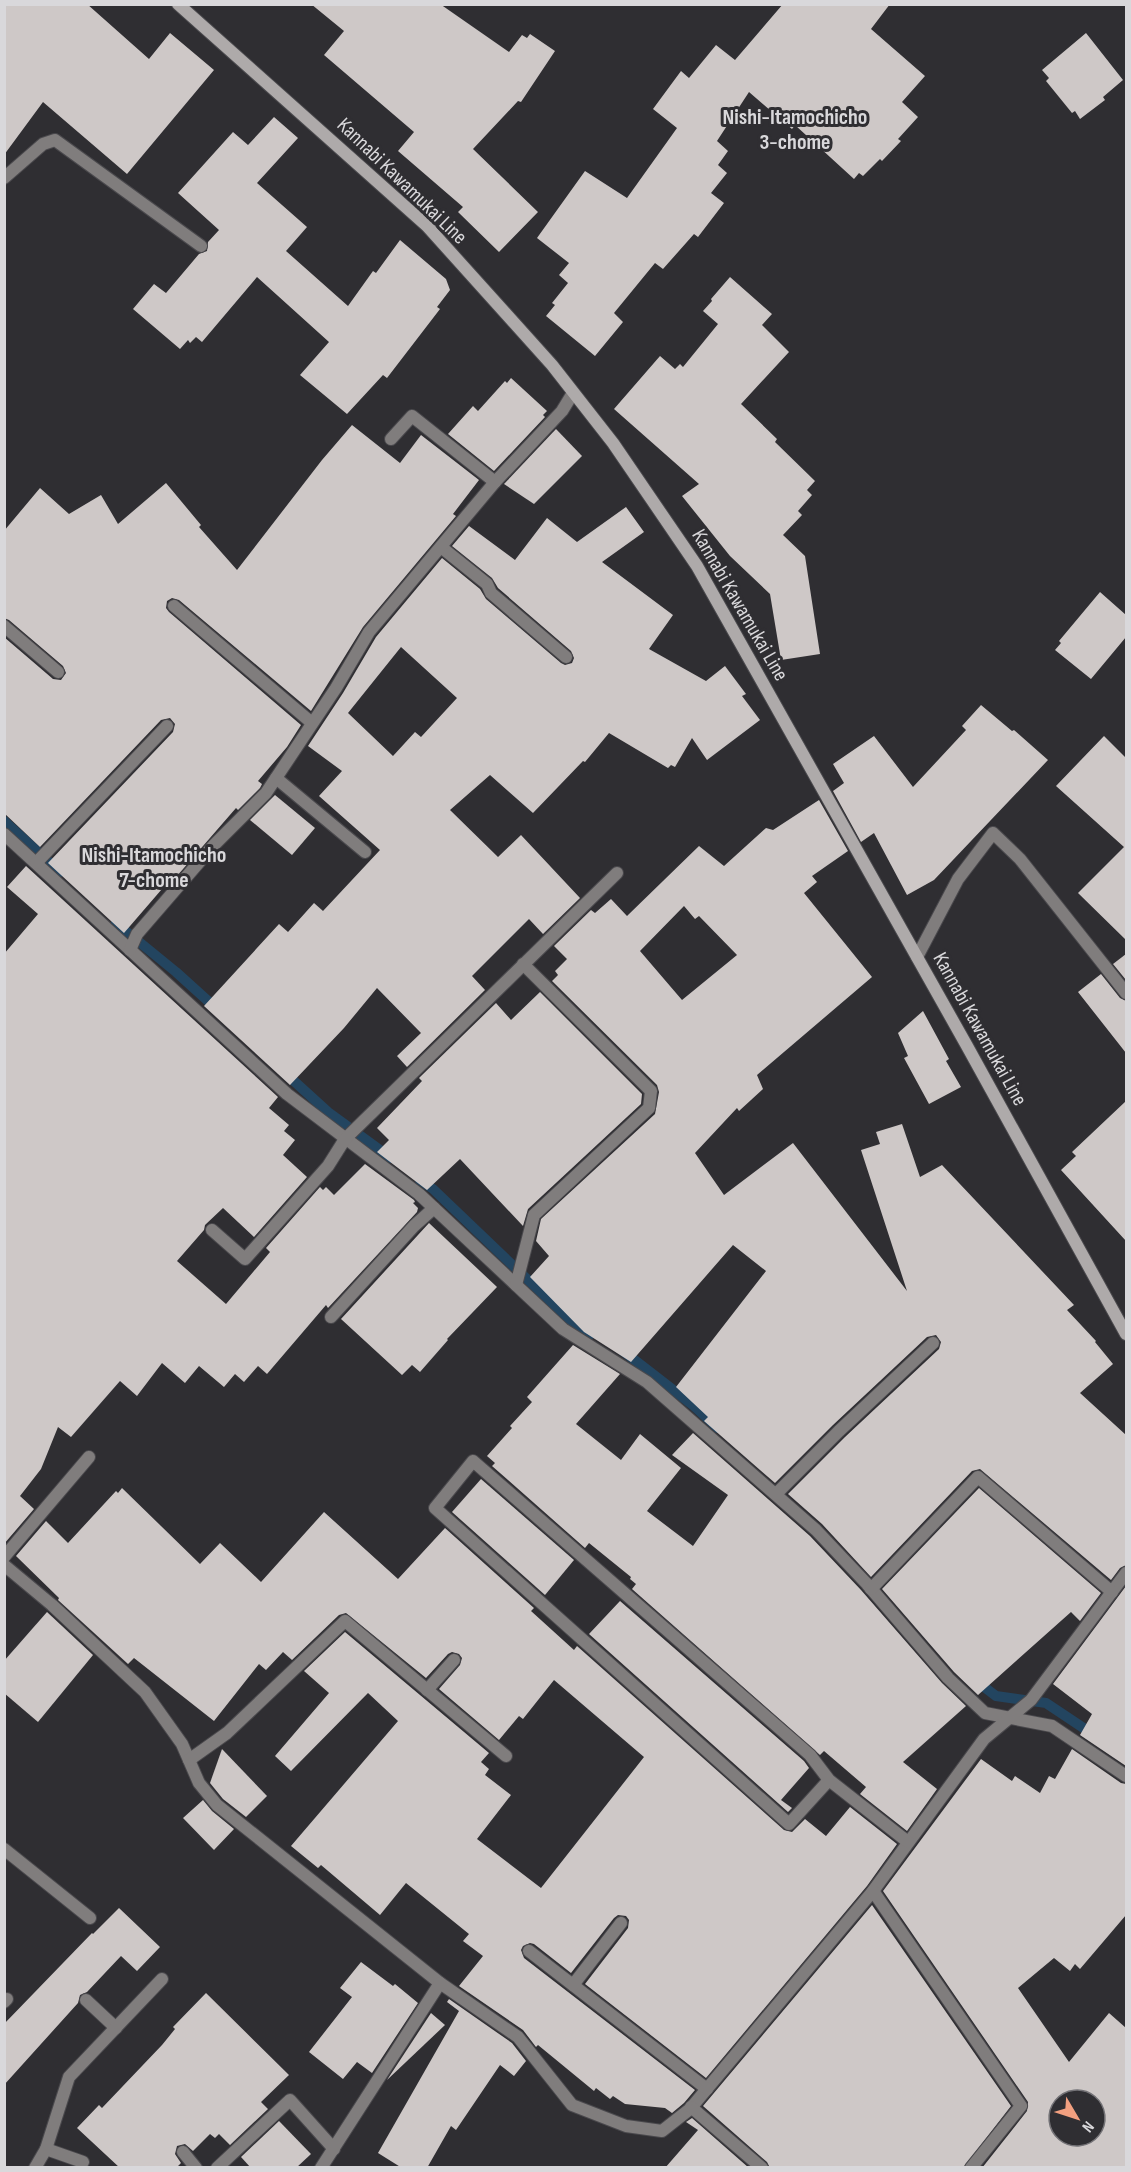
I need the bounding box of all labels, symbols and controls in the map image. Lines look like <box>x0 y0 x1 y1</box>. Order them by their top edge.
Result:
district label: Nishi-Itamochicho 3-chome <box>723 104 867 156</box>
street label: Kannabi Kawamukai Line <box>332 113 472 249</box>
street label: Kannabi Kawamukai Line <box>686 525 794 685</box>
district label: Nishi-Itamochicho 7-chome <box>82 842 226 894</box>
street label: Kannabi Kawamukai Line <box>928 948 1032 1110</box>
north arrow <box>1047 2088 1107 2148</box>
text: N <box>1077 2117 1098 2136</box>

